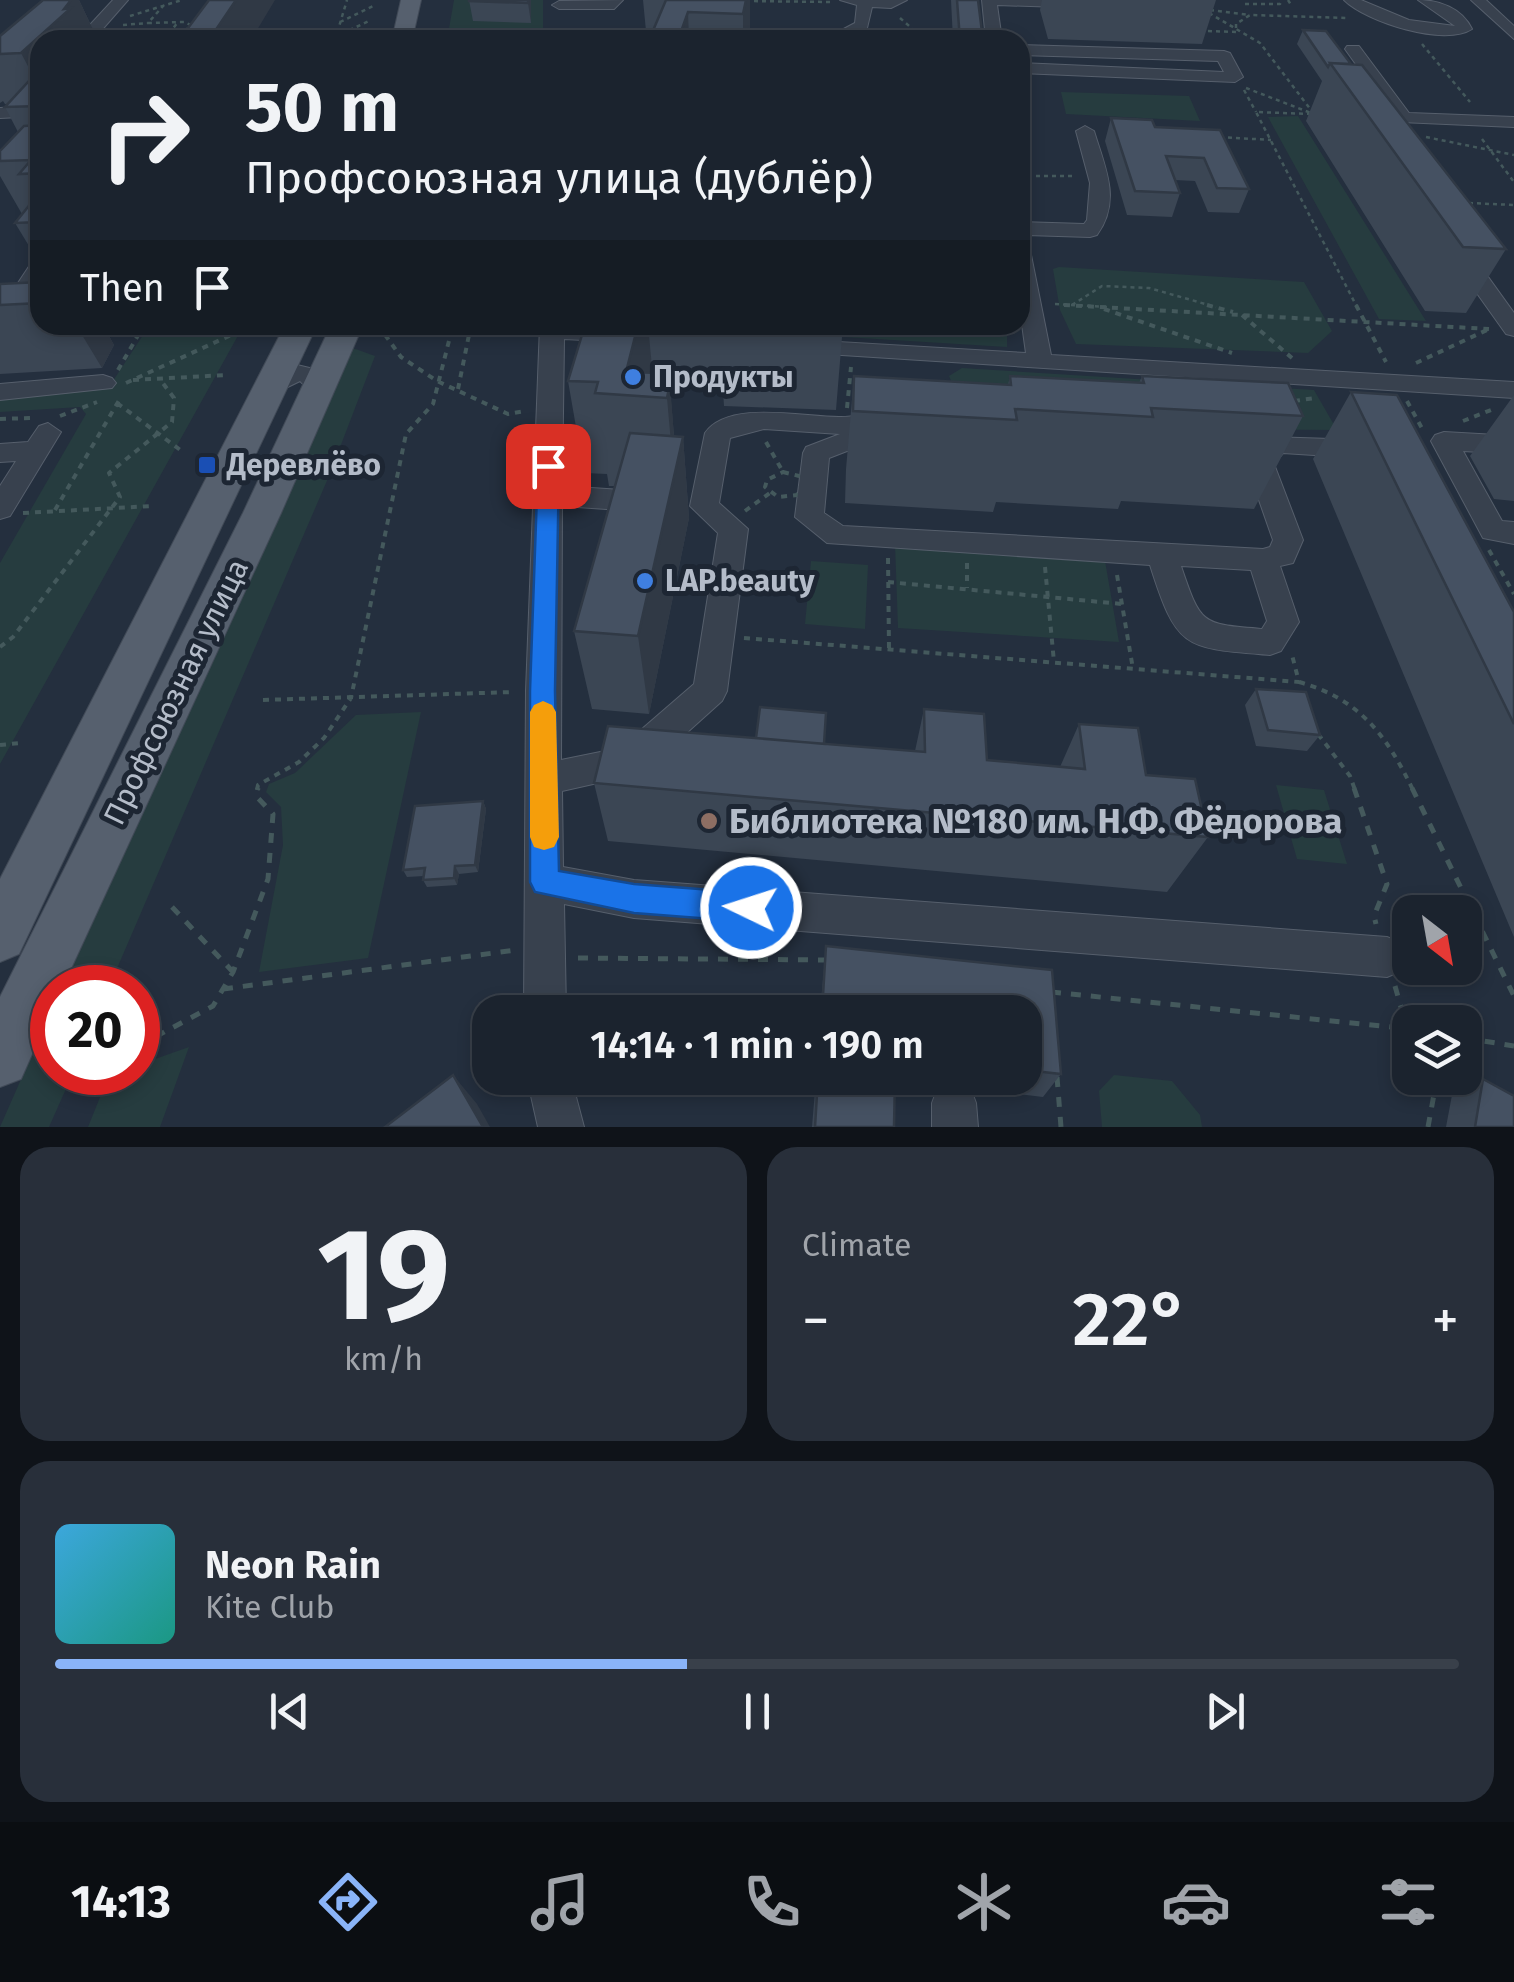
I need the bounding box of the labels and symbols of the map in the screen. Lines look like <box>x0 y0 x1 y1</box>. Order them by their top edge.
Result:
place label: Продукты <box>653 359 794 395</box>
marker: Продукты <box>622 366 644 388</box>
pin <box>506 424 591 509</box>
place label: Деревлёво <box>226 447 381 483</box>
marker: Деревлёво <box>196 454 218 476</box>
street label: Профсоюзная улица <box>96 553 256 831</box>
place label: LAP.beauty <box>665 563 815 599</box>
marker: LAP.beauty <box>634 570 656 592</box>
place label: Библиотека №180 им. Н.Ф. Фёдорова <box>729 800 1343 842</box>
marker: Библиотека №180 им. Н.Ф. Фёдорова <box>698 810 720 832</box>
position arrow <box>699 856 803 960</box>
north arrow <box>1392 895 1482 985</box>
speed limit sign: 20 <box>30 965 160 1095</box>

